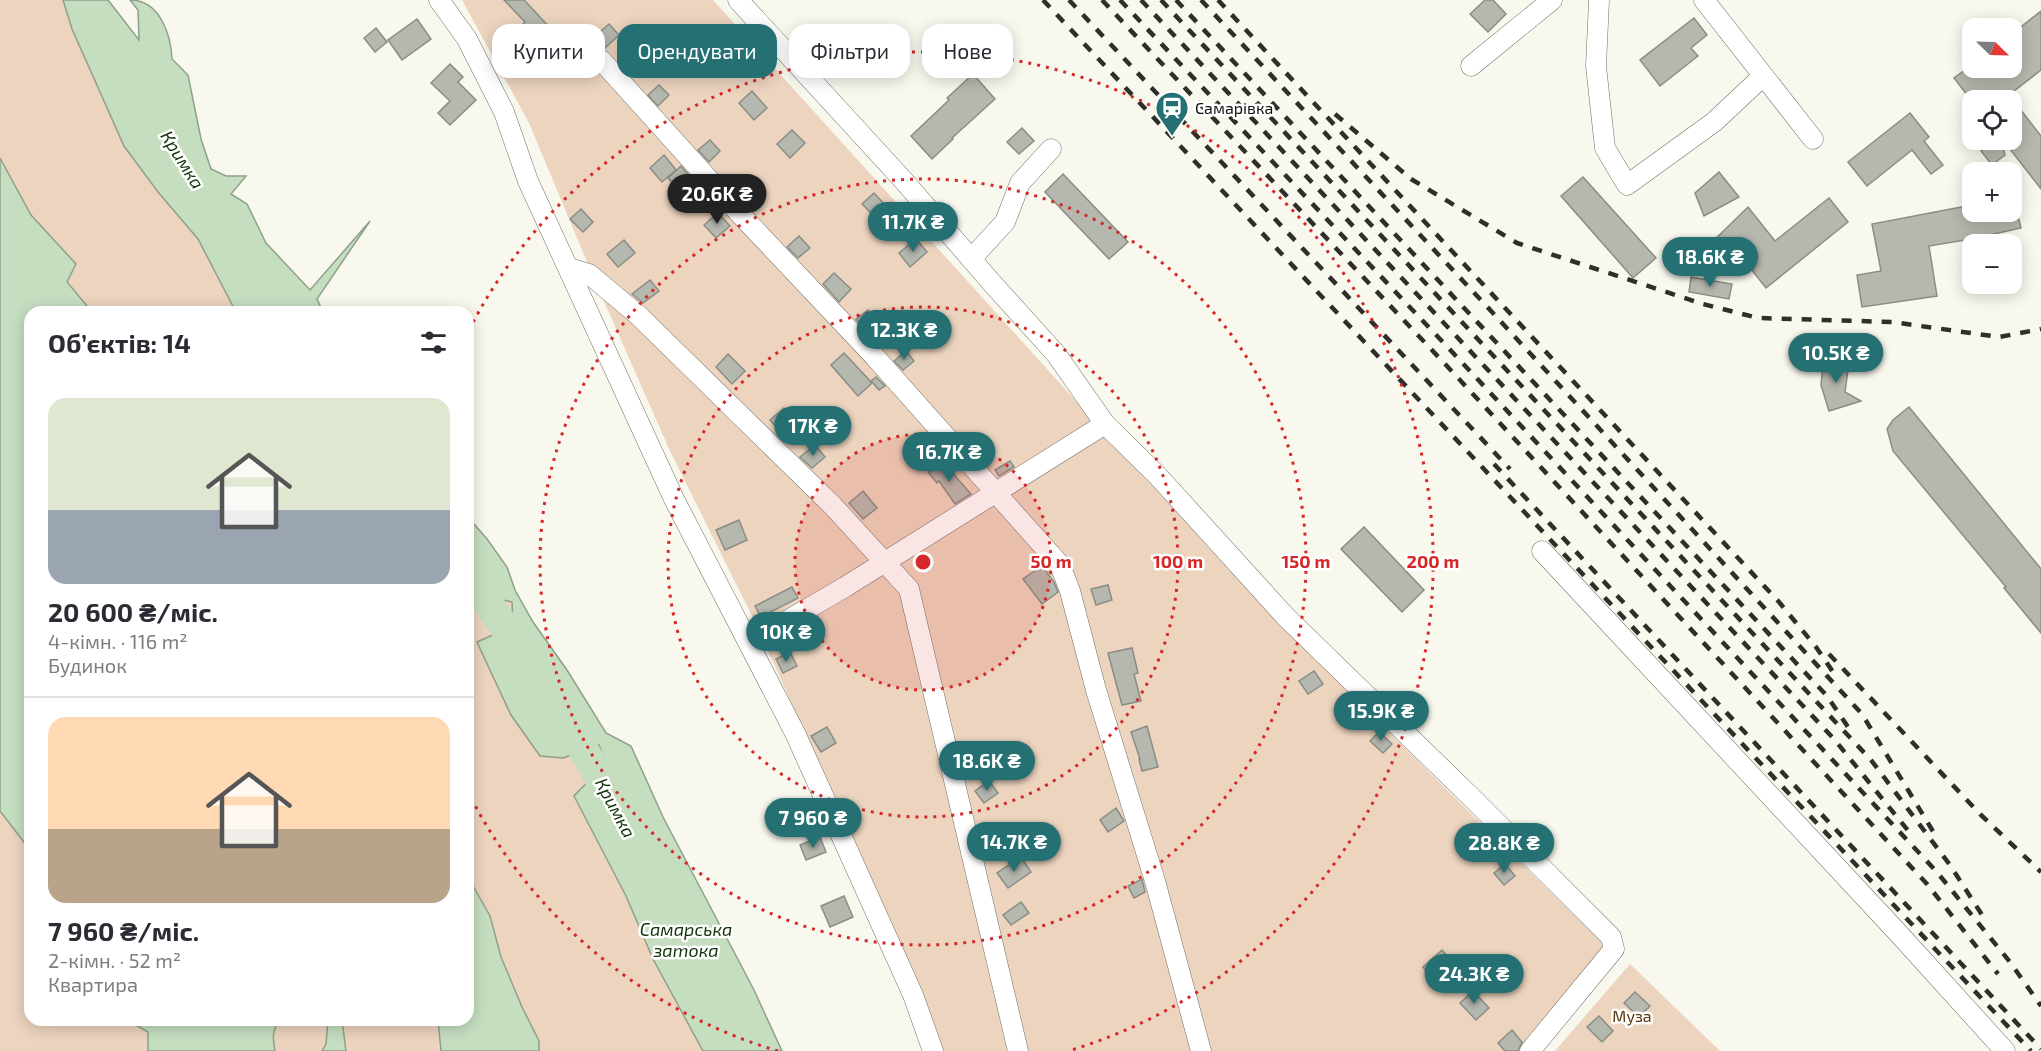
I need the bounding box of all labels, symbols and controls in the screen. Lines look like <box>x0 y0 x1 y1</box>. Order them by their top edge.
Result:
north arrow <box>1962 18 2022 78</box>
map controls <box>1962 18 2022 294</box>
chip: Купити <box>492 24 605 78</box>
chip: Орендувати <box>617 24 777 78</box>
chip: Фільтри <box>789 24 910 78</box>
chip: Нове <box>922 24 1013 78</box>
station icon: Самарівка <box>1154 90 1190 137</box>
button: locate <box>1962 90 2022 150</box>
place label: Самарівка <box>1195 98 1273 117</box>
water label: Кримка <box>156 126 209 193</box>
button: + <box>1962 162 2022 222</box>
pin: 20.6K ₴ <box>662 174 772 225</box>
text: 20.6K ₴ <box>681 181 753 205</box>
pin: 11.7K ₴ <box>858 202 968 253</box>
text: 11.7K ₴ <box>882 209 944 233</box>
button: − <box>1962 234 2022 294</box>
pin: 18.6K ₴ <box>1655 237 1765 288</box>
text: 18.6K ₴ <box>1676 244 1744 268</box>
pin: 12.3K ₴ <box>849 310 959 361</box>
text: 12.3K ₴ <box>871 317 937 341</box>
icon: filters <box>417 326 450 359</box>
text: Об’єктів: 14 <box>48 327 191 358</box>
pin: 10.5K ₴ <box>1781 333 1891 384</box>
text: 10.5K ₴ <box>1802 340 1870 364</box>
pin: 17K ₴ <box>771 406 855 457</box>
text: 17K ₴ <box>788 413 838 437</box>
pin: 16.7K ₴ <box>894 432 1004 483</box>
icon: home <box>195 437 303 545</box>
text: 16.7K ₴ <box>916 439 982 463</box>
text: 50 m <box>1030 550 1072 572</box>
text: 100 m <box>1153 550 1203 572</box>
text: 150 m <box>1282 550 1330 572</box>
text: 200 m <box>1407 550 1459 572</box>
centre of rings <box>913 552 933 572</box>
text: 20 600 ₴/міс. <box>48 596 218 627</box>
pin: 10K ₴ <box>744 612 828 663</box>
text: 10K ₴ <box>760 619 812 643</box>
text: 4-кімн. · 116 m² <box>48 629 187 653</box>
text: Будинок <box>48 653 127 677</box>
pin: 15.9K ₴ <box>1326 691 1436 742</box>
text: 15.9K ₴ <box>1348 698 1414 722</box>
pin: 18.6K ₴ <box>932 741 1042 792</box>
text: 18.6K ₴ <box>953 748 1021 772</box>
icon: home <box>195 756 303 864</box>
water label: Кримка <box>591 774 641 841</box>
pin: 7 960 ₴ <box>758 798 868 849</box>
text: 7 960 ₴ <box>779 805 847 829</box>
pin: 14.7K ₴ <box>959 822 1069 873</box>
pin: 28.8K ₴ <box>1449 823 1559 874</box>
text: 14.7K ₴ <box>981 829 1047 853</box>
text: 28.8K ₴ <box>1468 830 1540 854</box>
text: 7 960 ₴/міс. <box>48 915 199 946</box>
water label: Самарська затока <box>640 918 732 961</box>
text: 2-кімн. · 52 m² <box>48 948 181 972</box>
pin: 24.3K ₴ <box>1419 954 1529 1005</box>
text: 24.3K ₴ <box>1439 961 1509 985</box>
text: Квартира <box>48 972 138 996</box>
park label: Муза <box>1612 1006 1652 1026</box>

